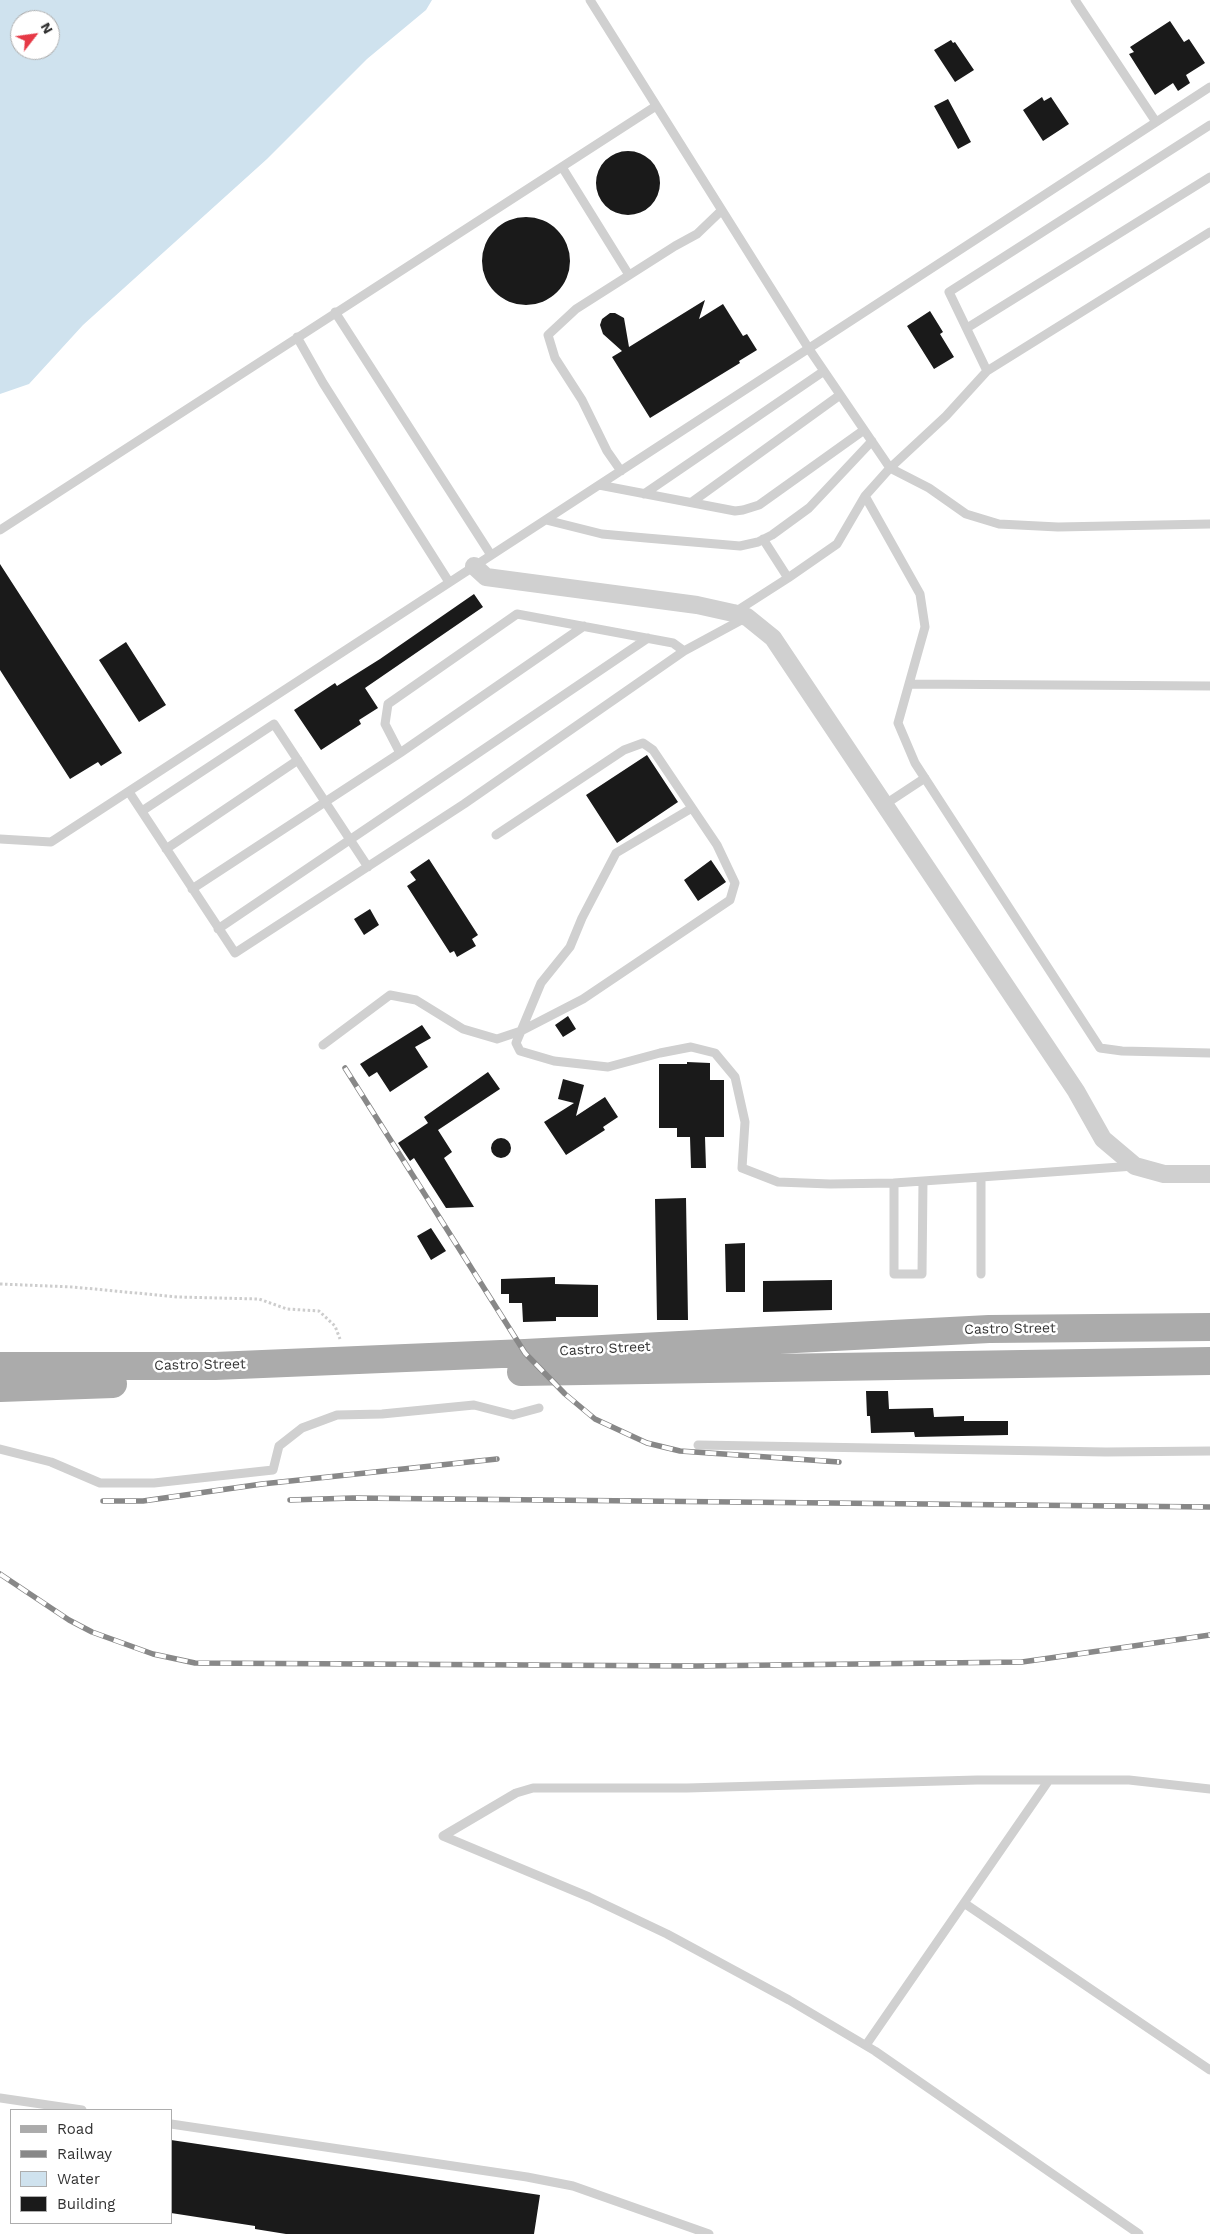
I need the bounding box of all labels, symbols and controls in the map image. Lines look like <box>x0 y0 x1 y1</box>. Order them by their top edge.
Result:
north arrow <box>10 10 60 60</box>
text: N <box>38 20 57 36</box>
street label: Castro Street <box>964 1320 1056 1338</box>
street label: Castro Street <box>559 1338 651 1360</box>
street label: Castro Street <box>154 1356 246 1374</box>
legend <box>10 2109 172 2224</box>
text: Road <box>57 2120 94 2138</box>
text: Railway <box>57 2145 112 2163</box>
text: Water <box>57 2170 100 2188</box>
text: Building <box>57 2195 115 2213</box>

